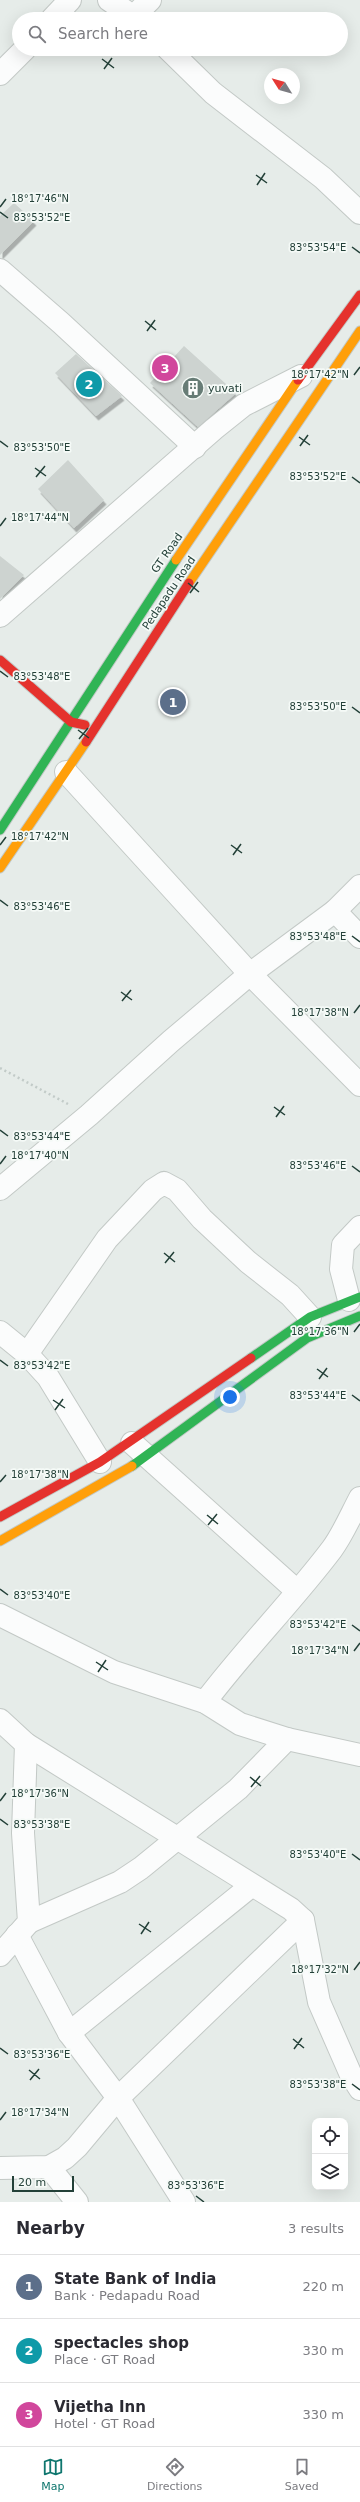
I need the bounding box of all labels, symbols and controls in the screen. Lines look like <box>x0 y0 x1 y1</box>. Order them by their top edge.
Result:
search box <box>12 12 348 56</box>
icon: search <box>26 23 48 45</box>
text: Search here <box>58 25 148 43</box>
north arrow <box>264 68 300 104</box>
text: 18°17'46"N <box>11 193 69 204</box>
text: 83°53'52"E <box>14 212 70 223</box>
text: 83°53'54"E <box>290 242 346 253</box>
pin: 3 <box>152 353 178 383</box>
pin: 2 <box>76 369 102 399</box>
text: 18°17'42"N <box>291 369 349 380</box>
building icon: yuvati <box>180 375 206 401</box>
place label: yuvati <box>208 382 242 395</box>
text: 83°53'50"E <box>14 442 70 453</box>
text: 83°53'52"E <box>290 471 346 482</box>
text: 18°17'44"N <box>11 512 69 523</box>
street label: GT Road <box>148 530 186 576</box>
street label: Pedapadu Road <box>140 554 198 632</box>
text: 83°53'48"E <box>14 671 70 682</box>
pin: 1 <box>160 687 186 717</box>
text: 83°53'50"E <box>290 701 346 712</box>
text: 18°17'42"N <box>11 831 69 842</box>
text: 83°53'46"E <box>14 901 70 912</box>
text: 83°53'48"E <box>290 931 346 942</box>
text: 18°17'38"N <box>291 1007 349 1018</box>
text: 83°53'44"E <box>14 1131 70 1142</box>
text: 18°17'40"N <box>11 1150 69 1161</box>
text: 83°53'46"E <box>290 1160 346 1171</box>
text: 18°17'36"N <box>291 1326 349 1337</box>
text: 83°53'42"E <box>14 1360 70 1371</box>
your location <box>220 1387 240 1407</box>
text: 83°53'44"E <box>290 1390 346 1401</box>
text: 18°17'38"N <box>11 1469 69 1480</box>
text: 83°53'40"E <box>14 1590 70 1601</box>
text: 83°53'42"E <box>290 1619 346 1630</box>
text: 18°17'34"N <box>291 1645 349 1656</box>
text: 18°17'36"N <box>11 1788 69 1799</box>
text: 83°53'38"E <box>14 1819 70 1830</box>
text: 83°53'40"E <box>290 1849 346 1860</box>
text: 18°17'32"N <box>291 1964 349 1975</box>
text: 83°53'36"E <box>14 2049 70 2060</box>
text: 83°53'38"E <box>290 2079 346 2090</box>
text: 18°17'34"N <box>11 2107 69 2118</box>
map controls <box>312 2118 348 2190</box>
button: locate <box>312 2118 348 2154</box>
button: layers <box>312 2154 348 2190</box>
scale bar <box>12 2174 74 2193</box>
text: 20 m <box>18 2176 46 2189</box>
text: 83°53'36"E <box>168 2180 224 2191</box>
text: Nearby <box>16 2218 85 2238</box>
text: 3 results <box>288 2221 344 2236</box>
text: State Bank of India <box>54 2270 216 2288</box>
text: 1 <box>24 2279 34 2294</box>
text: 220 m <box>302 2279 344 2294</box>
text: Bank · Pedapadu Road <box>54 2288 200 2303</box>
text: spectacles shop <box>54 2334 189 2352</box>
text: 2 <box>24 2343 34 2358</box>
text: 330 m <box>302 2343 344 2358</box>
text: Place · GT Road <box>54 2352 155 2367</box>
text: Vijetha Inn <box>54 2398 146 2416</box>
text: 3 <box>24 2407 34 2422</box>
text: 330 m <box>302 2407 344 2422</box>
text: Hotel · GT Road <box>54 2416 155 2431</box>
tab: Map <box>41 2456 64 2493</box>
tab: Directions <box>147 2456 202 2493</box>
tab: Saved <box>285 2456 319 2493</box>

